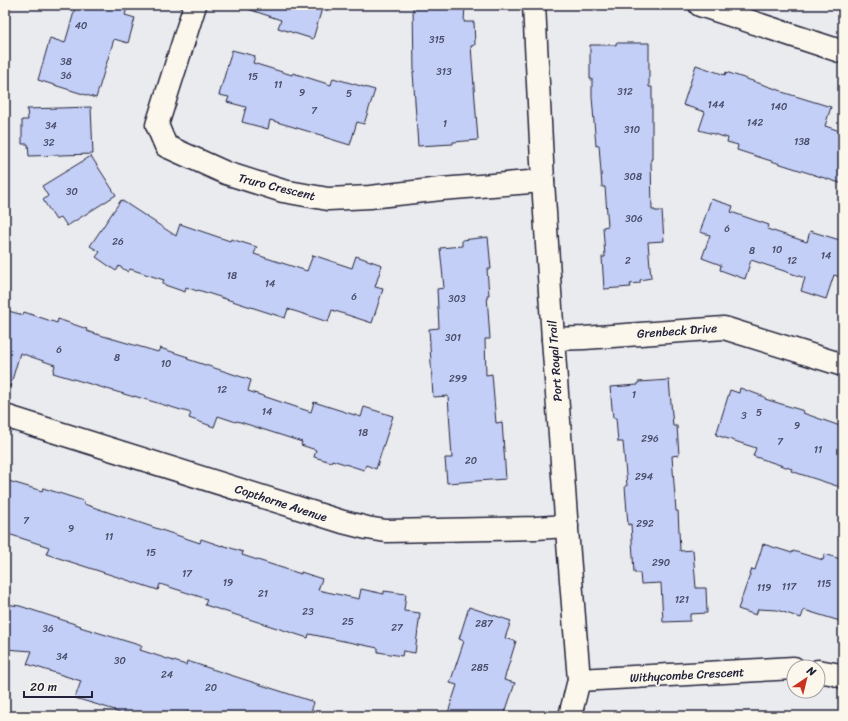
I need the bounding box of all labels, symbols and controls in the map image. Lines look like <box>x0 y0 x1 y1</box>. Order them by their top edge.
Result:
house number: 40 <box>75 17 87 35</box>
house number: 315 <box>429 31 445 49</box>
house number: 38 <box>60 53 72 71</box>
house number: 313 <box>436 63 452 81</box>
house number: 36 <box>60 67 72 85</box>
house number: 15 <box>248 68 258 86</box>
house number: 11 <box>274 76 282 94</box>
house number: 312 <box>617 83 633 101</box>
house number: 9 <box>299 84 305 102</box>
house number: 5 <box>346 85 352 103</box>
house number: 144 <box>708 96 724 114</box>
house number: 140 <box>771 98 787 116</box>
house number: 7 <box>311 102 318 120</box>
house number: 142 <box>747 114 763 132</box>
house number: 1 <box>443 115 447 133</box>
house number: 34 <box>45 117 57 135</box>
house number: 310 <box>624 121 640 139</box>
house number: 138 <box>794 133 810 151</box>
house number: 32 <box>43 134 55 152</box>
street label: Truro Crescent <box>236 167 318 207</box>
house number: 308 <box>624 168 642 186</box>
house number: 30 <box>66 183 78 201</box>
house number: 306 <box>625 210 643 228</box>
house number: 6 <box>724 220 730 238</box>
house number: 26 <box>112 233 124 251</box>
house number: 10 <box>772 241 782 259</box>
house number: 8 <box>749 242 755 260</box>
house number: 14 <box>821 247 831 265</box>
house number: 2 <box>625 252 631 270</box>
house number: 12 <box>787 252 797 270</box>
house number: 18 <box>227 267 237 285</box>
house number: 14 <box>265 275 275 293</box>
house number: 6 <box>351 288 357 306</box>
house number: 303 <box>448 290 466 308</box>
street label: Grenbeck Drive <box>636 317 718 345</box>
street label: Port Royal Trail <box>541 319 569 402</box>
house number: 301 <box>445 329 461 347</box>
house number: 6 <box>56 341 62 359</box>
house number: 8 <box>114 349 120 367</box>
house number: 10 <box>161 355 171 373</box>
house number: 299 <box>449 370 467 388</box>
house number: 12 <box>217 381 227 399</box>
house number: 1 <box>632 386 636 404</box>
house number: 14 <box>262 403 272 421</box>
house number: 5 <box>756 404 762 422</box>
house number: 3 <box>741 407 747 425</box>
house number: 9 <box>794 417 800 435</box>
house number: 18 <box>358 424 368 442</box>
house number: 296 <box>641 430 659 448</box>
house number: 7 <box>777 433 784 451</box>
house number: 11 <box>814 441 822 459</box>
house number: 20 <box>465 452 477 470</box>
house number: 294 <box>635 468 653 486</box>
street label: Copthorne Avenue <box>232 478 330 528</box>
house number: 7 <box>23 512 30 530</box>
house number: 292 <box>636 515 654 533</box>
house number: 9 <box>68 520 74 538</box>
house number: 11 <box>105 528 113 546</box>
house number: 15 <box>146 544 156 562</box>
house number: 290 <box>652 554 670 572</box>
house number: 17 <box>182 565 193 583</box>
house number: 19 <box>223 574 233 592</box>
house number: 115 <box>817 575 831 593</box>
house number: 117 <box>782 578 797 596</box>
house number: 119 <box>757 579 771 597</box>
house number: 21 <box>258 585 268 603</box>
house number: 121 <box>675 591 689 609</box>
house number: 23 <box>302 603 314 621</box>
house number: 25 <box>342 613 354 631</box>
house number: 287 <box>475 615 494 633</box>
house number: 27 <box>391 619 404 637</box>
house number: 36 <box>42 620 54 638</box>
house number: 34 <box>56 648 68 666</box>
house number: 30 <box>114 652 126 670</box>
house number: 285 <box>471 659 489 677</box>
north arrow <box>786 659 826 699</box>
street label: Withycombe Crescent <box>629 661 745 689</box>
text: N <box>802 661 820 681</box>
house number: 24 <box>161 666 173 684</box>
scale bar <box>24 673 92 699</box>
text: 20 m <box>30 676 57 698</box>
house number: 20 <box>205 679 217 697</box>

